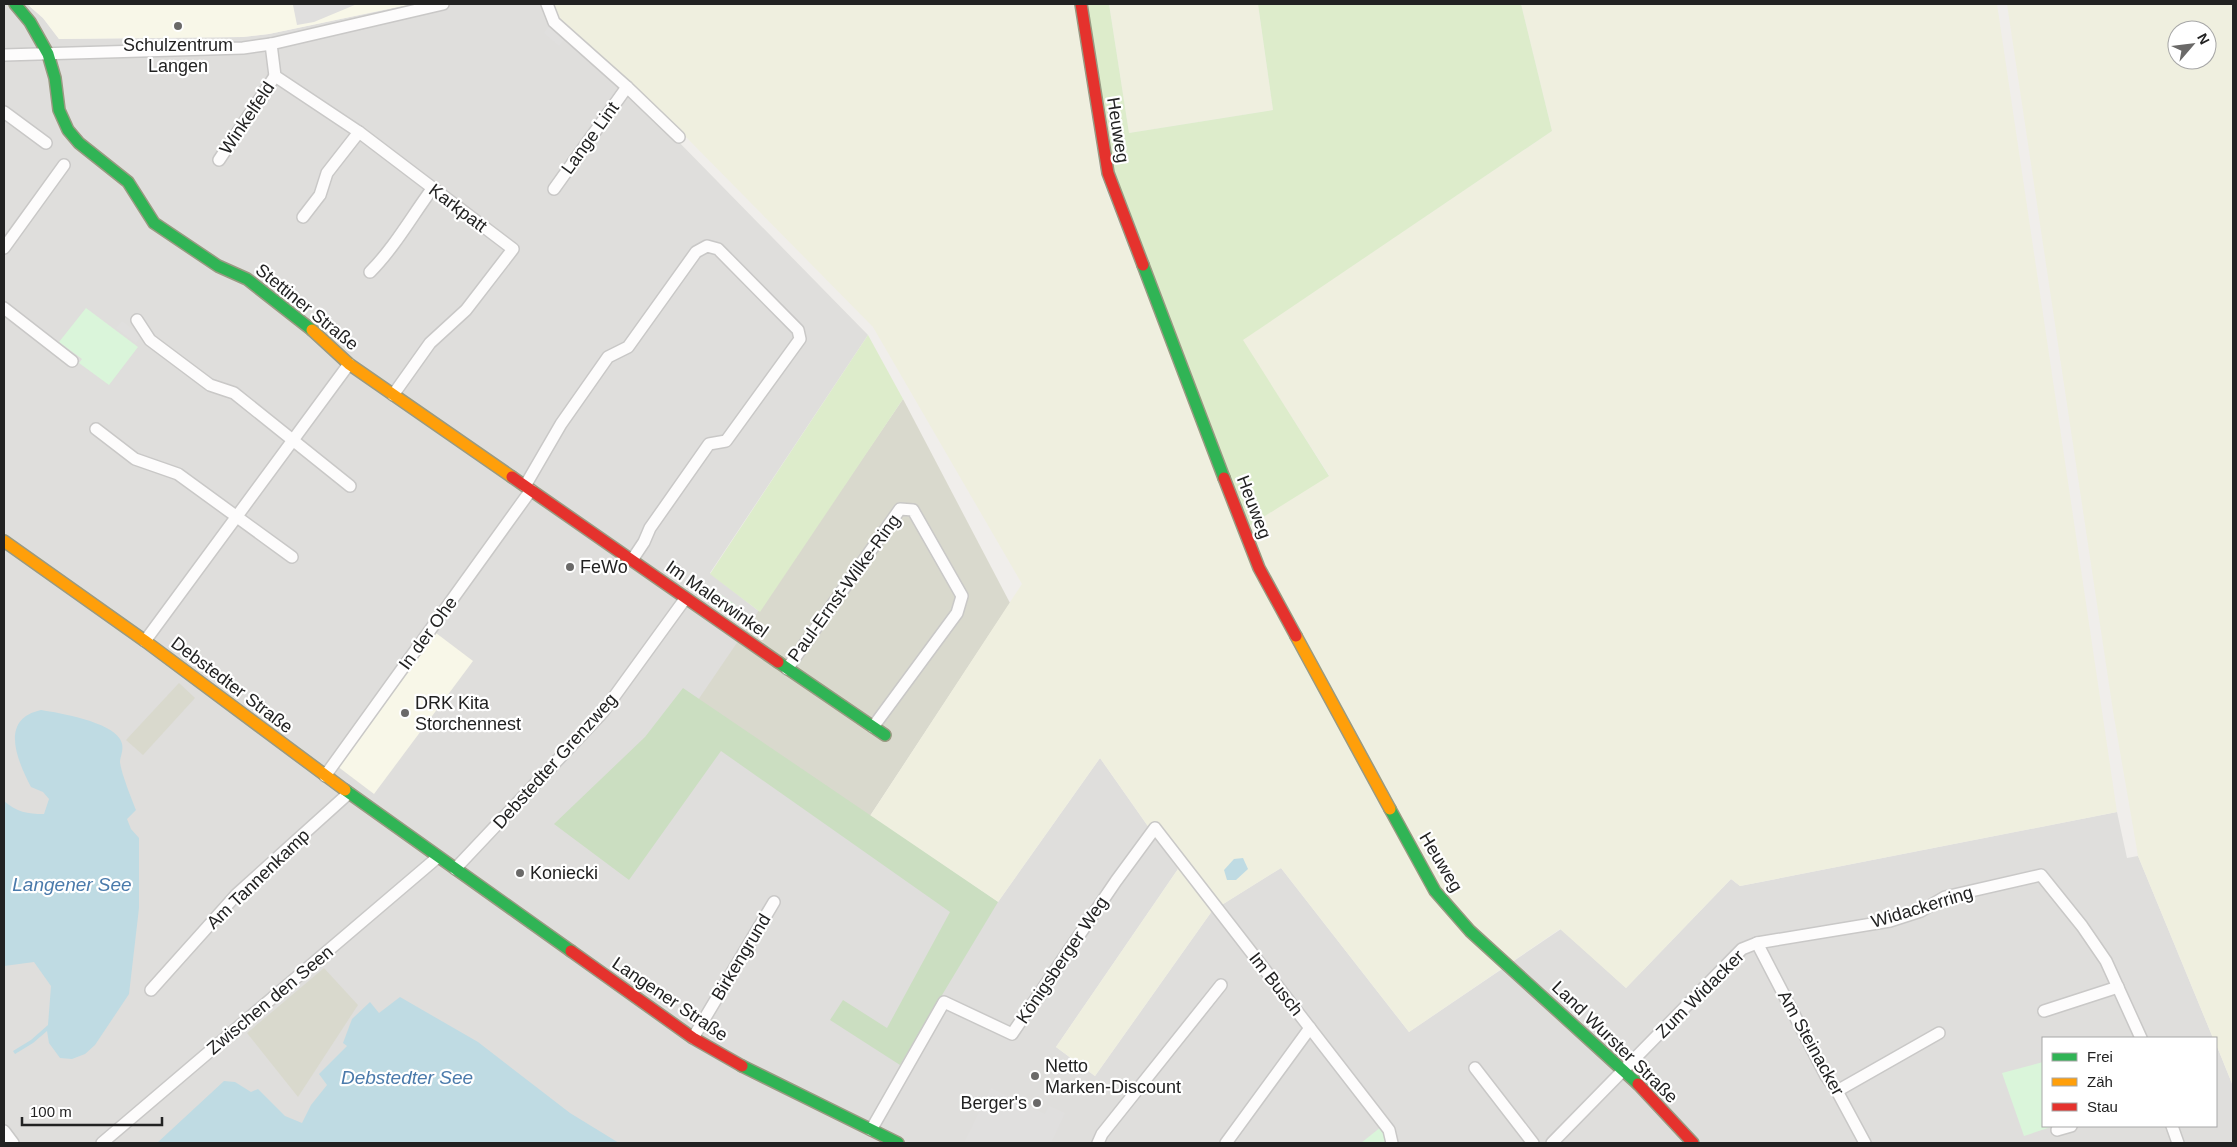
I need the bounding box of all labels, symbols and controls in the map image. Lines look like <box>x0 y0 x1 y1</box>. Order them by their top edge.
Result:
marker: Schulzentrum Langen <box>172 20 184 32</box>
north arrow <box>2167 20 2217 70</box>
text: N <box>2194 31 2213 47</box>
place label: Schulzentrum Langen <box>123 35 233 76</box>
street label: Winkelfeld <box>215 78 279 158</box>
street label: Heuweg <box>1103 96 1133 164</box>
street label: Lange Lint <box>557 98 623 178</box>
street label: Karkpatt <box>425 180 491 236</box>
street label: Stettiner Straße <box>252 260 362 354</box>
street label: Heuweg <box>1233 473 1275 541</box>
street label: Paul-Ernst-Wilke-Ring <box>784 511 904 665</box>
street label: Im Malerwinkel <box>662 556 772 642</box>
place label: FeWo <box>580 557 628 577</box>
marker: FeWo <box>564 561 576 573</box>
street label: In der Ohe <box>395 593 461 673</box>
street label: Debstedter Straße <box>167 633 297 737</box>
street label: Debstedter Grenzweg <box>489 689 621 833</box>
place label: DRK Kita Storchennest <box>415 693 521 734</box>
marker: DRK Kita Storchennest <box>399 707 411 719</box>
street label: Am Tannenkamp <box>203 825 313 933</box>
street label: Heuweg <box>1415 829 1467 895</box>
place label: Koniecki <box>530 863 598 883</box>
marker: Koniecki <box>514 867 526 879</box>
water label: Langener See <box>12 874 132 895</box>
street label: Widackerring <box>1869 882 1975 932</box>
street label: Königsberger Weg <box>1012 893 1112 1027</box>
street label: Birkengrund <box>707 910 775 1004</box>
street label: Zwischen den Seen <box>203 942 337 1058</box>
street label: Zum Widacker <box>1652 946 1748 1042</box>
street label: Im Busch <box>1245 948 1307 1020</box>
street label: Langener Straße <box>608 953 732 1045</box>
street label: Land Wurster Straße <box>1548 977 1682 1107</box>
street label: Am Steinacker <box>1774 987 1848 1099</box>
legend <box>2042 1037 2217 1127</box>
text: Frei <box>2087 1048 2113 1065</box>
place label: Netto Marken-Discount <box>1045 1056 1181 1097</box>
water label: Debstedter See <box>341 1067 473 1088</box>
marker: Netto Marken-Discount <box>1029 1070 1041 1082</box>
text: Zäh <box>2087 1073 2113 1090</box>
place label: Berger's <box>961 1093 1027 1113</box>
scale bar <box>22 1094 162 1126</box>
marker: Berger's <box>1031 1097 1043 1109</box>
text: Stau <box>2087 1098 2118 1115</box>
text: 100 m <box>30 1103 72 1120</box>

